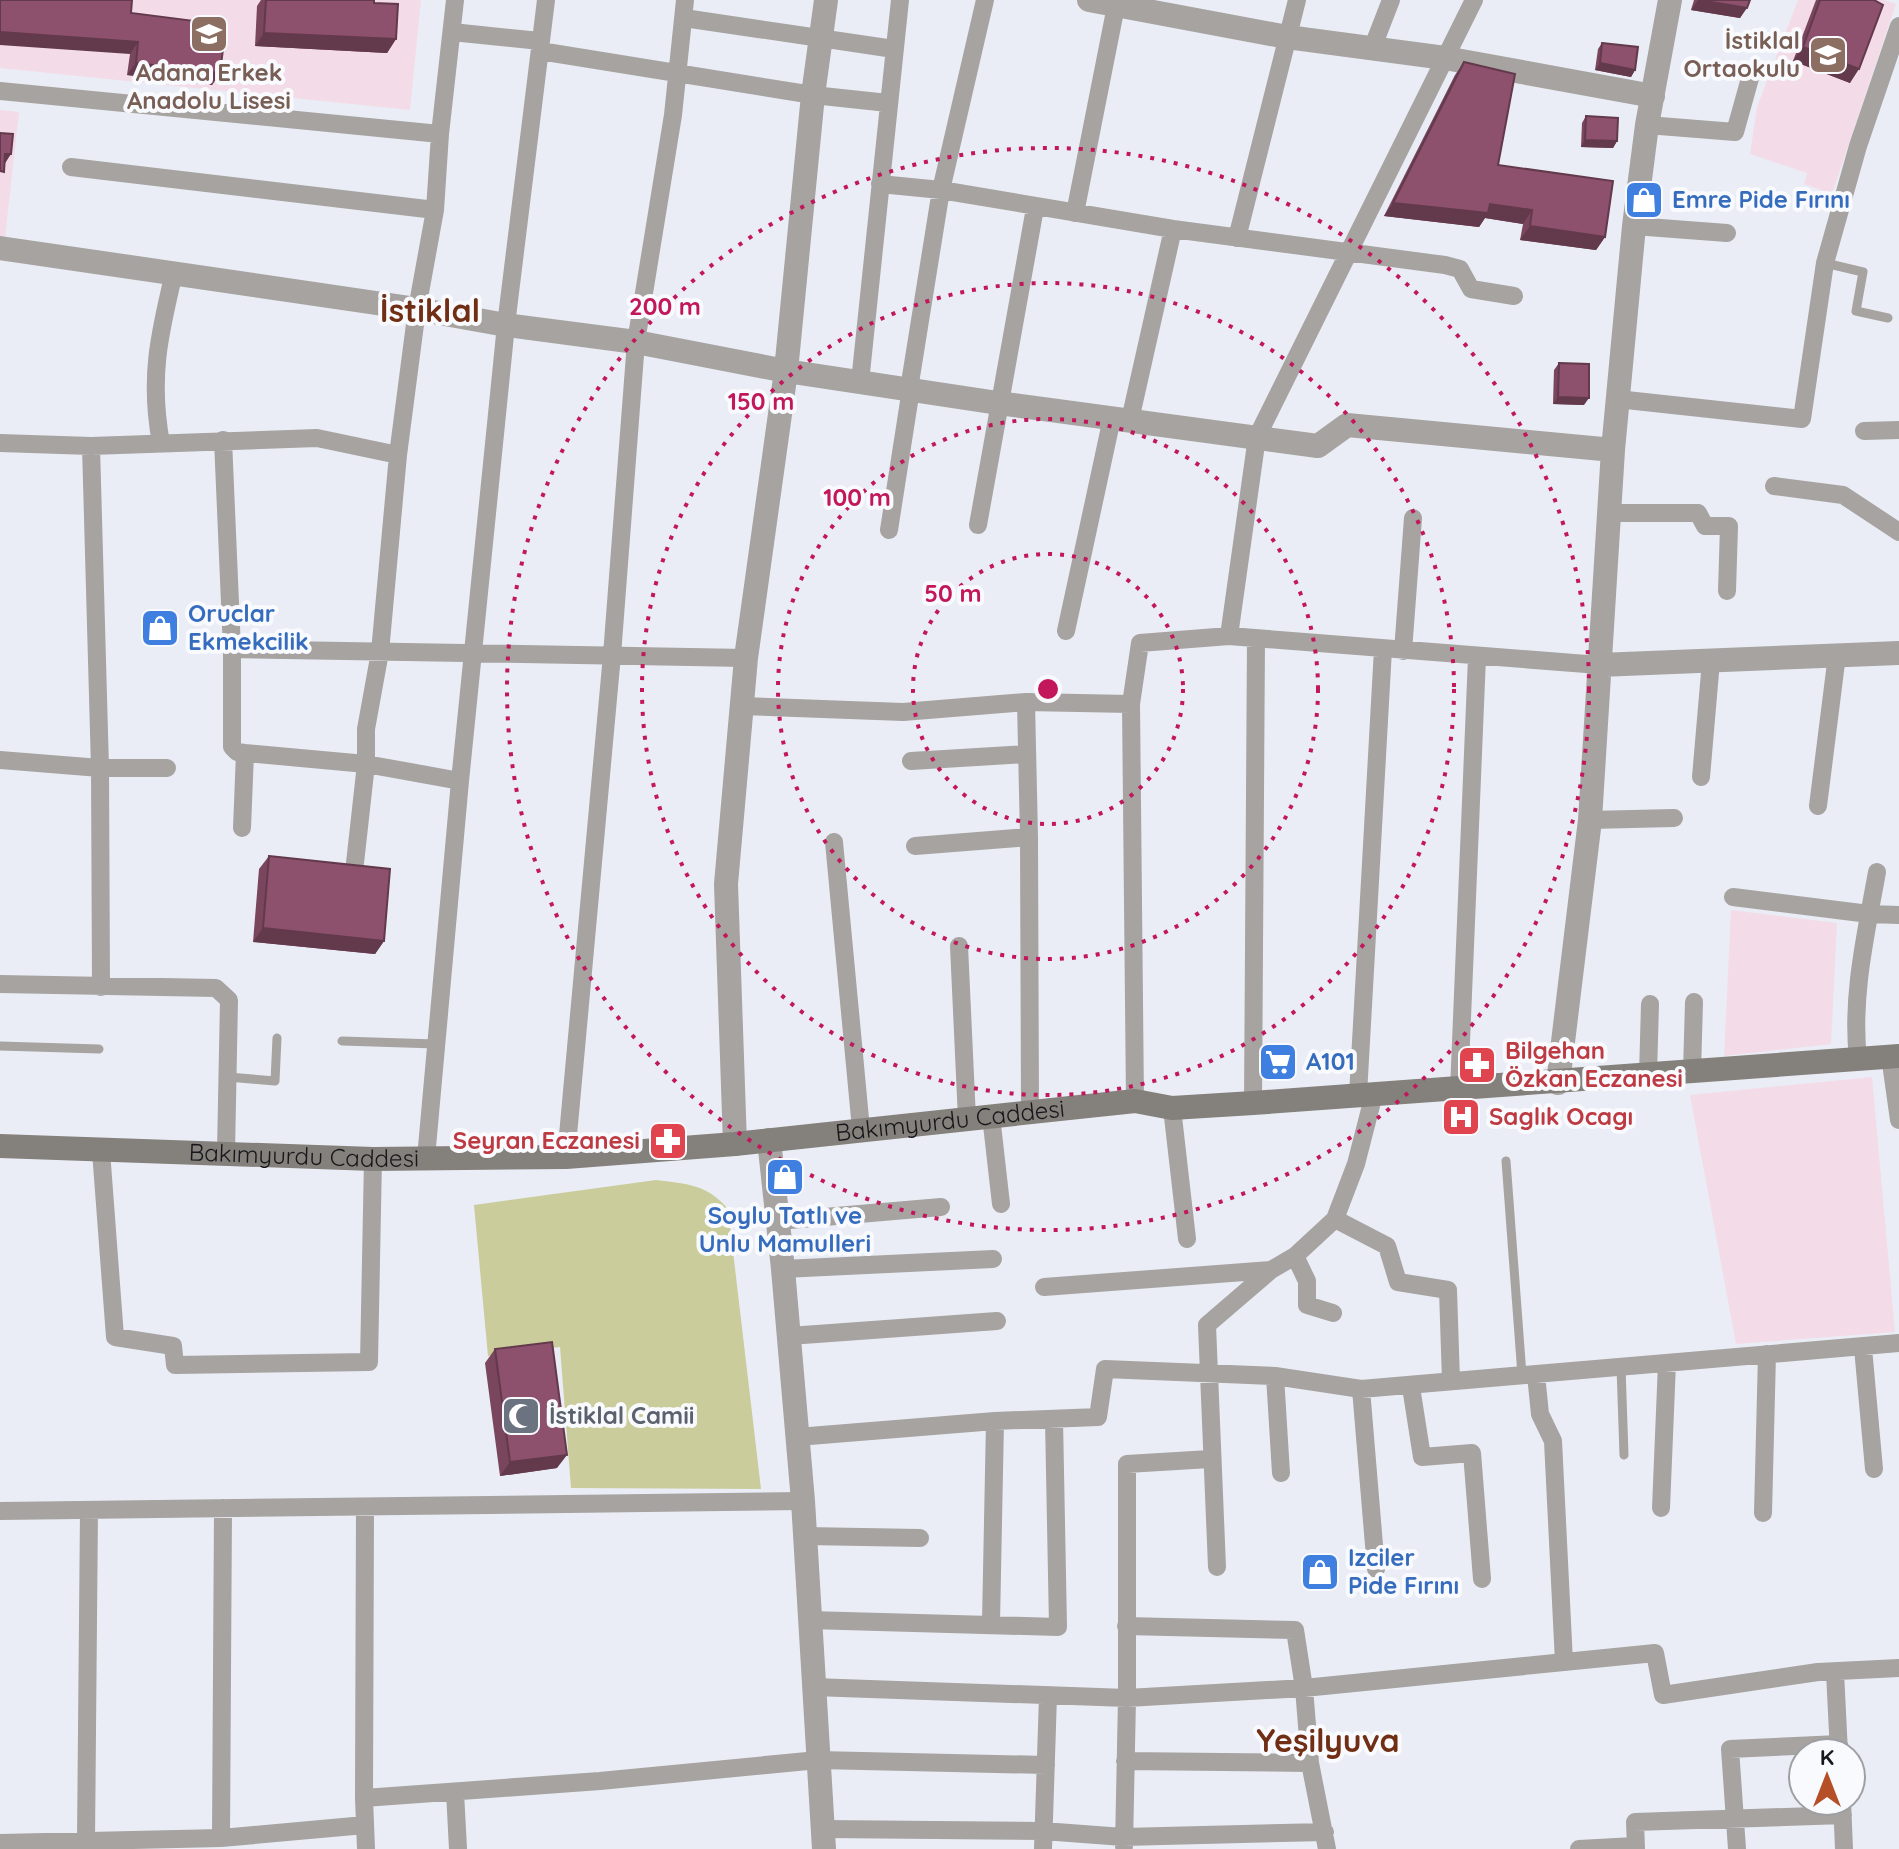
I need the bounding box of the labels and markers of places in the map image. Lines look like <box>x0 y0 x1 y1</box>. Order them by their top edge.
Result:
school or university icon: Adana Erkek Anadolu Lisesi <box>188 13 230 55</box>
place label: İstiklal Ortaokulu <box>1683 25 1800 83</box>
school or university icon: İstiklal Ortaokulu <box>1807 34 1849 76</box>
place label: Adana Erkek Anadolu Lisesi <box>127 57 291 115</box>
shop icon: Emre Pide Fırını <box>1623 179 1665 221</box>
place label: Emre Pide Fırını <box>1672 184 1850 214</box>
place label: Oruclar Ekmekcilik <box>188 598 309 656</box>
shop icon: Oruclar Ekmekcilik <box>139 607 181 649</box>
centre of rings <box>1034 675 1062 703</box>
place label: Bilgehan Özkan Eczanesi <box>1505 1035 1683 1093</box>
supermarket icon: A101 <box>1257 1041 1299 1083</box>
pharmacy icon: Bilgehan Özkan Eczanesi <box>1456 1044 1498 1086</box>
place label: A101 <box>1306 1046 1355 1076</box>
hospital icon: Saglık Ocagı <box>1440 1096 1482 1138</box>
place label: Saglık Ocagı <box>1489 1101 1633 1131</box>
pharmacy icon: Seyran Eczanesi <box>647 1120 689 1162</box>
place label: Seyran Eczanesi <box>453 1125 640 1155</box>
shop icon: Soylu Tatlı ve Unlu Mamulleri <box>764 1156 806 1198</box>
place label: Soylu Tatlı ve Unlu Mamulleri <box>699 1200 871 1258</box>
mosque icon: İstiklal Camii <box>500 1395 542 1437</box>
place label: İstiklal Camii <box>549 1400 695 1430</box>
place label: Izciler Pide Fırını <box>1348 1542 1459 1600</box>
shop icon: Izciler Pide Fırını <box>1299 1551 1341 1593</box>

